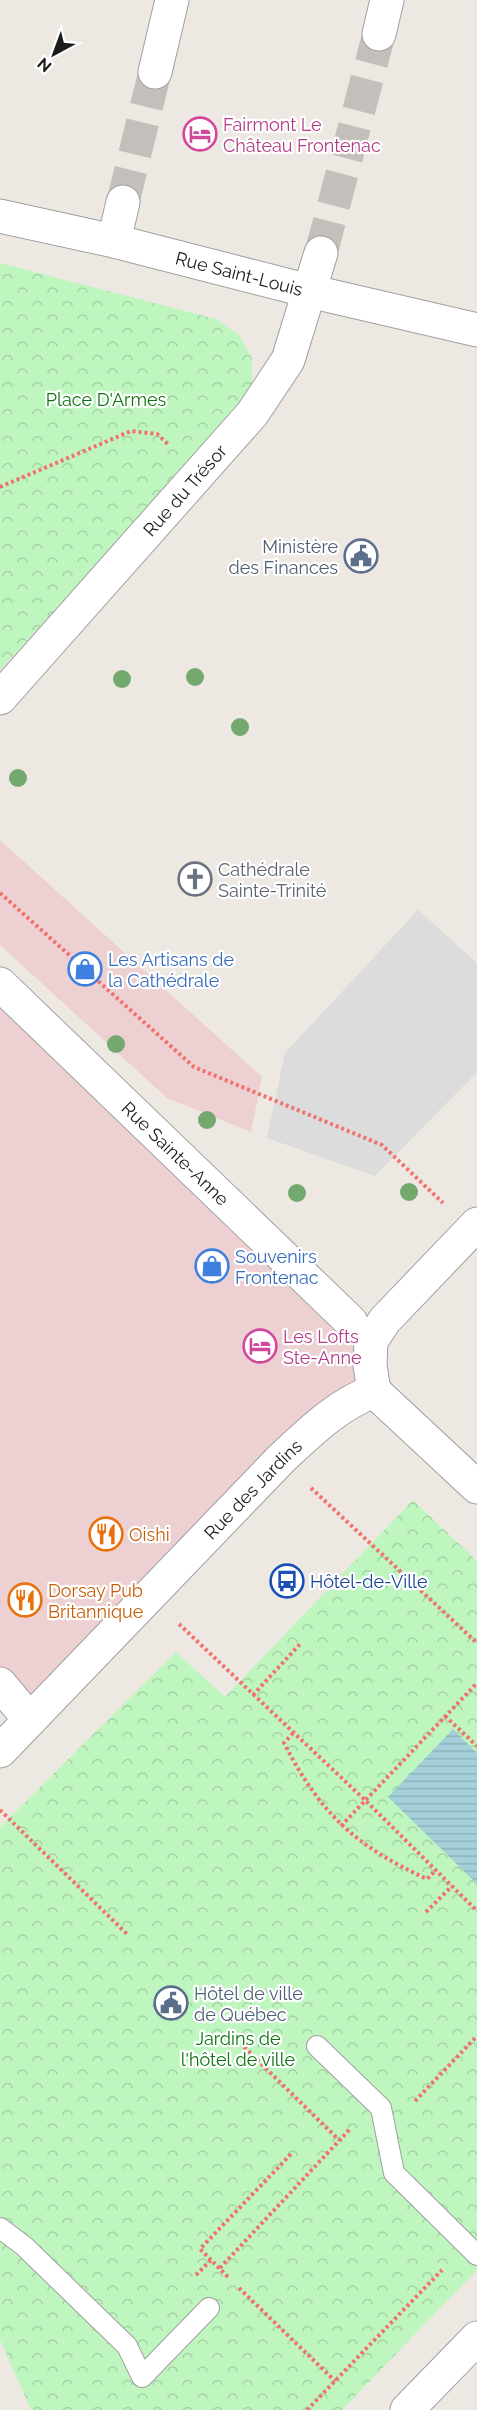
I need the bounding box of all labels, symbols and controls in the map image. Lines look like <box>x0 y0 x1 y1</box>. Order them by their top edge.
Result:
north arrow <box>24 24 84 84</box>
text: N <box>34 54 55 76</box>
place label: Fairmont Le Château Frontenac <box>223 114 381 156</box>
hotel icon: Fairmont Le Château Frontenac <box>182 116 218 152</box>
street label: Rue Saint-Louis <box>173 247 305 300</box>
park label: Place D'Armes <box>46 389 166 410</box>
street label: Rue du Trésor <box>138 440 231 540</box>
place label: Ministère des Finances <box>229 536 338 578</box>
public building icon: Ministère des Finances <box>343 538 379 574</box>
place label: Cathédrale Sainte-Trinité <box>218 859 327 901</box>
church icon: Cathédrale Sainte-Trinité <box>177 861 213 897</box>
place label: Les Artisans de la Cathédrale <box>108 949 235 991</box>
shop icon: Les Artisans de la Cathédrale <box>67 951 103 987</box>
street label: Rue Sainte-Anne <box>118 1097 234 1210</box>
place label: Souvenirs Frontenac <box>235 1246 319 1288</box>
shop icon: Souvenirs Frontenac <box>194 1248 230 1284</box>
place label: Les Lofts Ste-Anne <box>283 1326 362 1368</box>
hotel icon: Les Lofts Ste-Anne <box>242 1328 278 1364</box>
street label: Rue des Jardins <box>199 1435 306 1543</box>
restaurant icon: Oishi <box>88 1516 124 1552</box>
place label: Oishi <box>129 1524 170 1545</box>
bus stop icon: Hôtel-de-Ville <box>269 1563 305 1599</box>
place label: Hôtel-de-Ville <box>310 1571 428 1592</box>
place label: Dorsay Pub Britannique <box>48 1580 144 1622</box>
restaurant icon: Dorsay Pub Britannique <box>7 1582 43 1618</box>
place label: Hôtel de ville de Québec <box>194 1983 303 2025</box>
public building icon: Hôtel de ville de Québec <box>153 1985 189 2021</box>
park label: Jardins de l'hôtel de ville <box>181 2028 296 2070</box>

